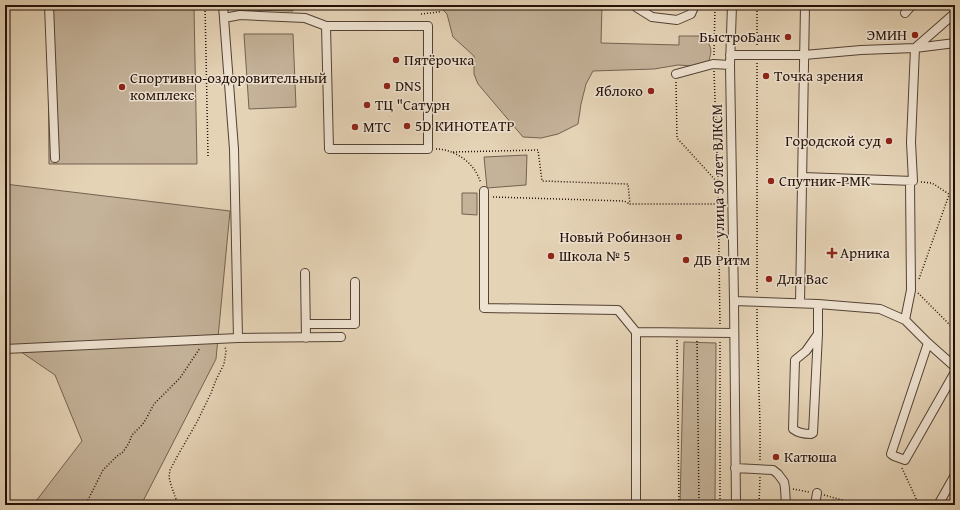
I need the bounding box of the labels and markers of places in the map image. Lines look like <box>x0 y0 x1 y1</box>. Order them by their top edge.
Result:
place label: ЭМИН <box>867 24 907 45</box>
place label: БыстроБанк <box>699 26 780 47</box>
marker: ЭМИН <box>910 30 920 40</box>
marker: БыстроБанк <box>783 32 793 42</box>
place label: Пятёрочка <box>404 49 475 70</box>
marker: Пятёрочка <box>391 55 401 65</box>
place label: Точка зрения <box>774 65 864 86</box>
place label: Спортивно-оздоровительный комплекс <box>130 67 327 105</box>
marker: Точка зрения <box>761 71 771 81</box>
place label: DNS <box>395 75 421 96</box>
place label: Яблоко <box>594 80 643 101</box>
marker: DNS <box>382 81 392 91</box>
marker: Спортивно-оздоровительный комплекс <box>117 82 127 92</box>
marker: Яблоко <box>646 86 656 96</box>
place label: ТЦ "Сатурн <box>375 94 450 115</box>
marker: ТЦ "Сатурн <box>362 100 372 110</box>
place label: 5D КИНОТЕАТР <box>415 115 515 136</box>
place label: МТС <box>363 116 391 137</box>
marker: 5D КИНОТЕАТР <box>402 121 412 131</box>
marker: МТС <box>350 122 360 132</box>
place label: Городской суд <box>785 130 881 151</box>
marker: Городской суд <box>884 136 894 146</box>
place label: Спутник-РМК <box>779 170 871 191</box>
marker: Спутник-РМК <box>766 176 776 186</box>
place label: Новый Робинзон <box>559 226 671 247</box>
marker: Новый Робинзон <box>674 232 684 242</box>
place label: Арника <box>840 242 891 263</box>
place label: Школа № 5 <box>559 245 630 266</box>
marker: Арника <box>827 248 837 258</box>
place label: ДБ Ритм <box>693 249 751 270</box>
marker: Школа № 5 <box>546 251 556 261</box>
marker: ДБ Ритм <box>681 255 691 265</box>
place label: Для Вас <box>776 268 828 289</box>
marker: Для Вас <box>764 274 774 284</box>
place label: Катюша <box>784 446 838 467</box>
marker: Катюша <box>771 452 781 462</box>

